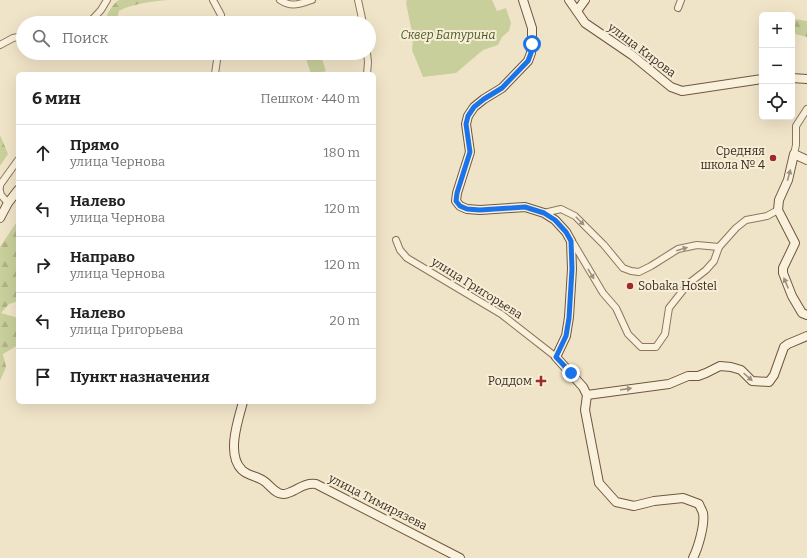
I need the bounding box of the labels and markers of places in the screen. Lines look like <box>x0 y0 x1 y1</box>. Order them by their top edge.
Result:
place label: Средняя школа № 4 <box>700 144 765 172</box>
marker: Средняя школа № 4 <box>768 153 778 163</box>
place label: Sobaka Hostel <box>638 279 718 293</box>
marker: Sobaka Hostel <box>625 281 635 291</box>
place label: Роддом <box>488 374 532 388</box>
marker: Роддом <box>535 375 547 387</box>

